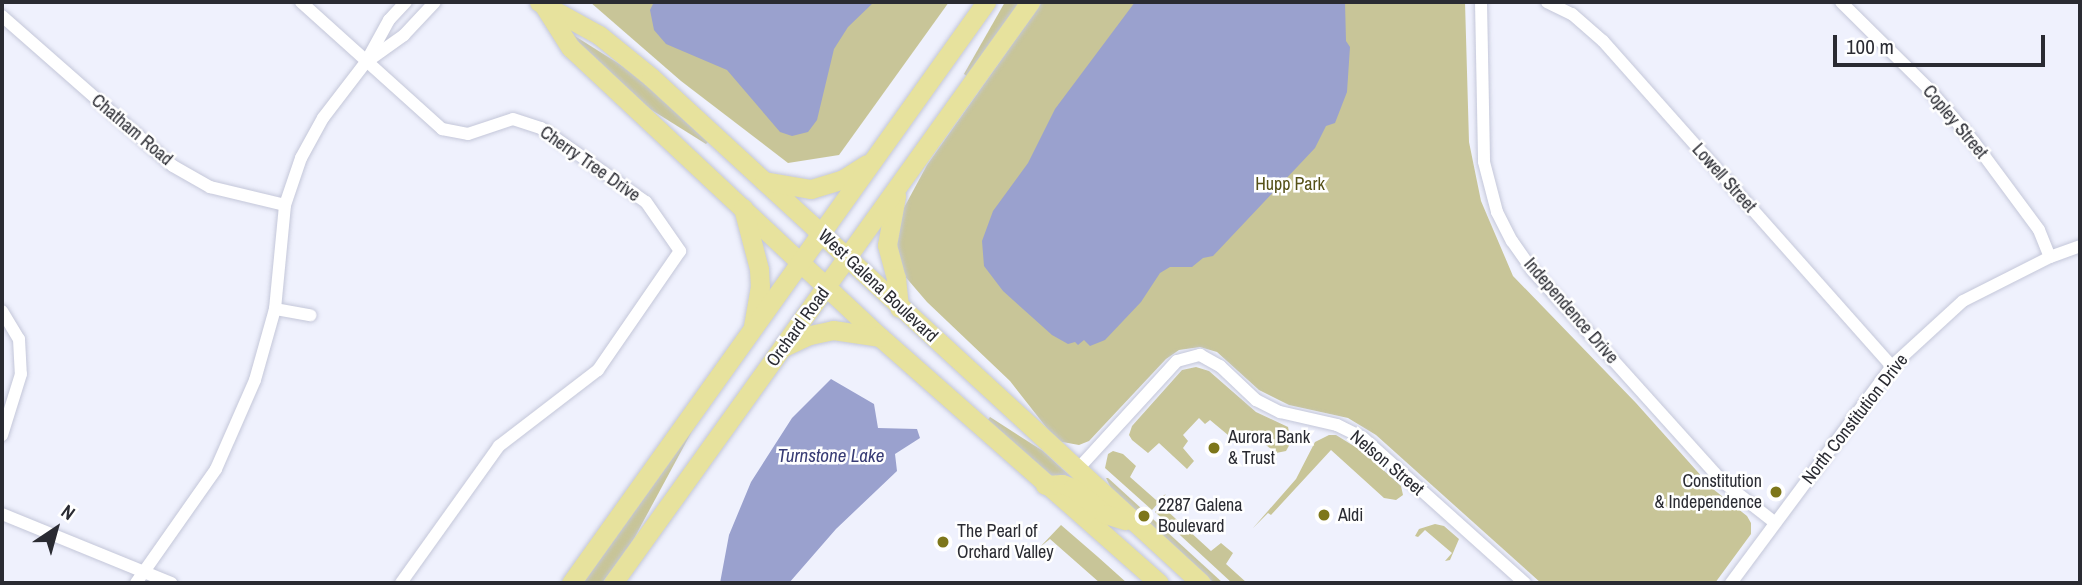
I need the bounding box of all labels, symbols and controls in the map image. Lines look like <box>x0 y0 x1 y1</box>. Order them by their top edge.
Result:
scale bar <box>1837 21 2049 65</box>
text: 100 m <box>1846 32 1894 61</box>
street label: Copley Street <box>1918 81 1992 163</box>
street label: Chatham Road <box>87 90 177 170</box>
street label: Cherry Tree Drive <box>536 121 644 207</box>
street label: Lowell Street <box>1687 139 1761 217</box>
park label: Hupp Park <box>1255 173 1325 195</box>
street label: West Galena Boulevard <box>814 225 942 347</box>
street label: Independence Drive <box>1519 254 1623 368</box>
street label: Orchard Road <box>762 283 834 371</box>
street label: North Constitution Drive <box>1797 350 1913 488</box>
street label: Nelson Street <box>1346 426 1428 500</box>
place label: Aurora Bank & Trust <box>1228 427 1310 470</box>
marker: Aurora Bank & Trust <box>1206 440 1222 456</box>
water label: Turnstone Lake <box>778 445 884 467</box>
place label: Constitution & Independence <box>1654 471 1762 514</box>
marker: Constitution & Independence <box>1768 484 1784 500</box>
north arrow <box>21 494 91 564</box>
place label: 2287 Galena Boulevard <box>1158 495 1243 538</box>
text: N <box>56 498 81 526</box>
place label: Aldi <box>1338 504 1363 526</box>
marker: Aldi <box>1316 507 1332 523</box>
marker: 2287 Galena Boulevard <box>1136 508 1152 524</box>
place label: The Pearl of Orchard Valley <box>957 521 1054 564</box>
marker: The Pearl of Orchard Valley <box>935 534 951 550</box>

